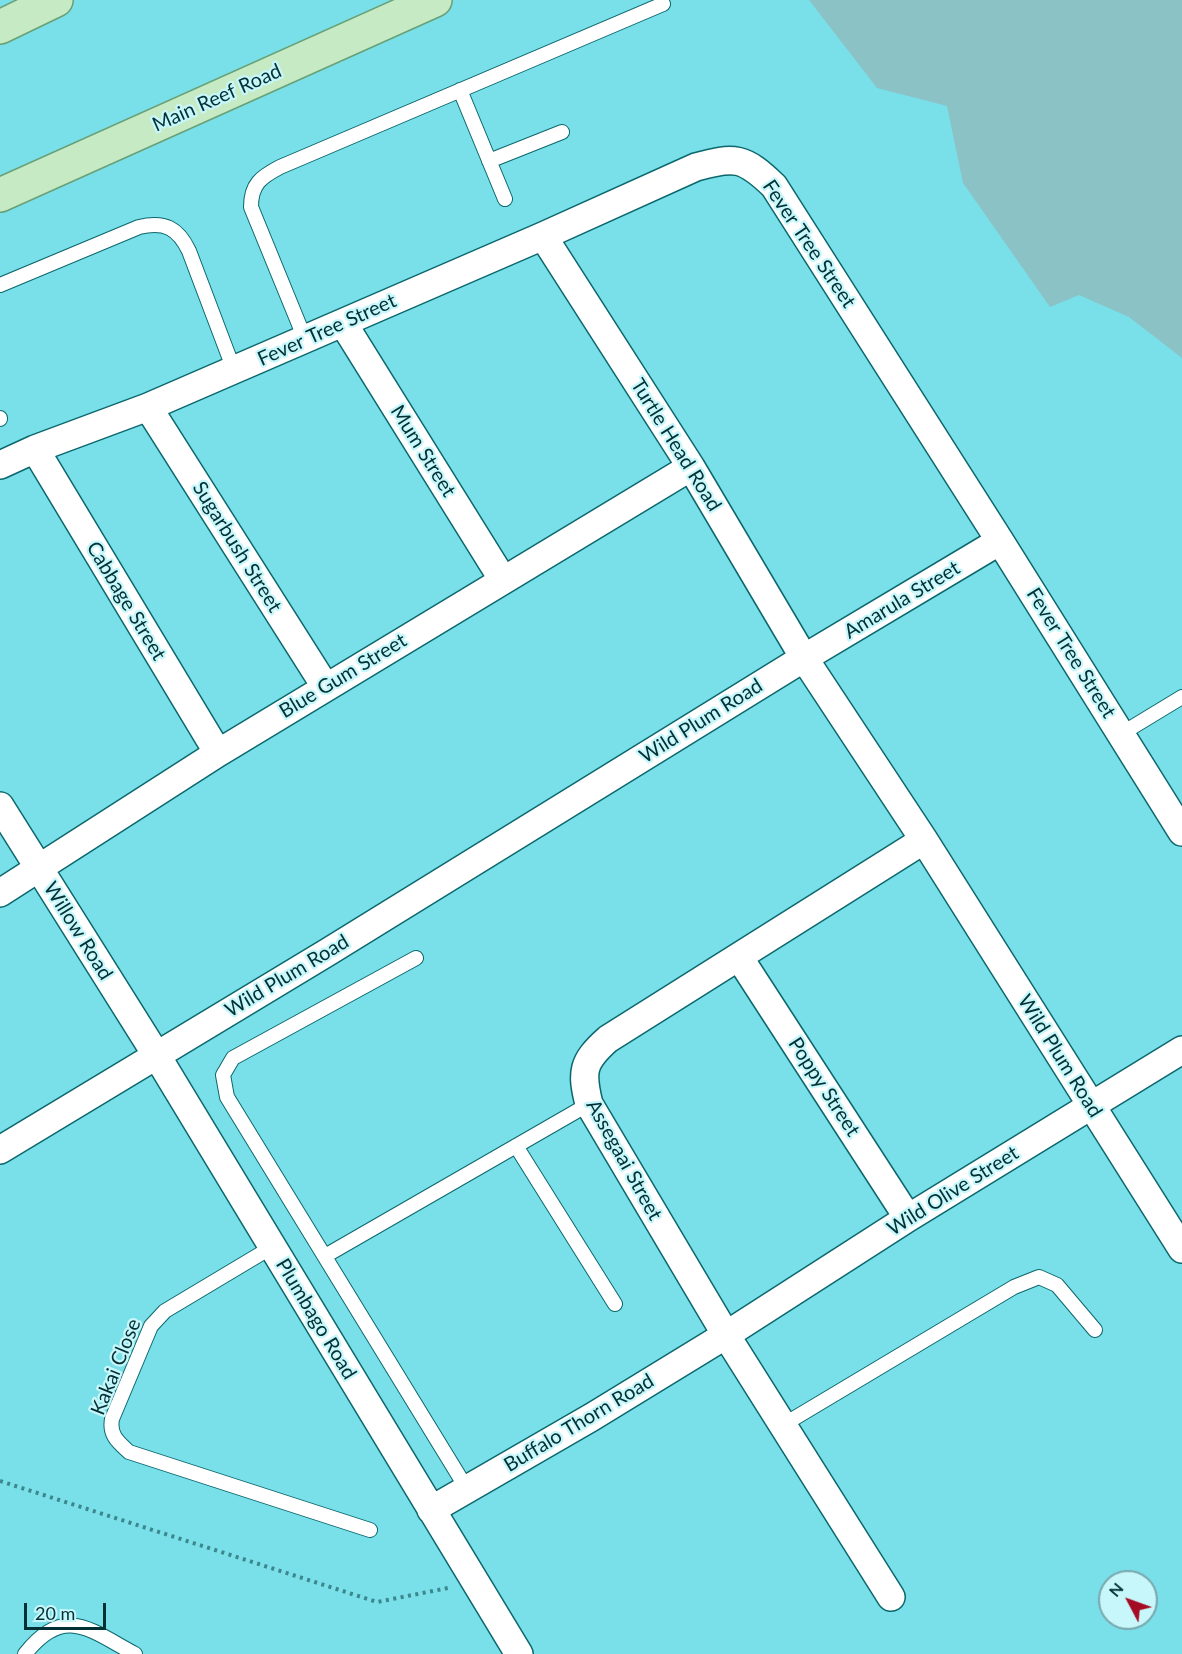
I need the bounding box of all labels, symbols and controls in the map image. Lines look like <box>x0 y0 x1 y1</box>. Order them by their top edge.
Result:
street label: Main Reef Road <box>149 59 285 137</box>
street label: Fever Tree Street <box>757 175 861 313</box>
street label: Fever Tree Street <box>254 289 400 371</box>
street label: Turtle Head Road <box>626 374 726 516</box>
street label: Mum Street <box>385 401 461 501</box>
street label: Sugarbush Street <box>187 477 287 617</box>
street label: Cabbage Street <box>81 537 171 665</box>
street label: Amarula Street <box>840 556 964 644</box>
street label: Fever Tree Street <box>1021 583 1121 723</box>
street label: Blue Gum Street <box>275 629 411 723</box>
street label: Wild Plum Road <box>635 674 767 768</box>
street label: Willow Road <box>38 877 118 985</box>
street label: Wild Plum Road <box>221 930 353 1022</box>
street label: Wild Plum Road <box>1013 990 1107 1122</box>
street label: Poppy Street <box>783 1033 865 1141</box>
street label: Assegaai Street <box>581 1095 667 1225</box>
street label: Wild Olive Street <box>883 1141 1023 1241</box>
street label: Plumbago Road <box>271 1254 361 1384</box>
street label: Kakai Close <box>86 1315 146 1419</box>
street label: Buffalo Thorn Road <box>500 1369 658 1477</box>
north arrow <box>1098 1570 1158 1630</box>
text: N <box>1104 1578 1127 1600</box>
scale bar <box>27 1591 110 1629</box>
text: 20 m <box>35 1602 75 1624</box>

